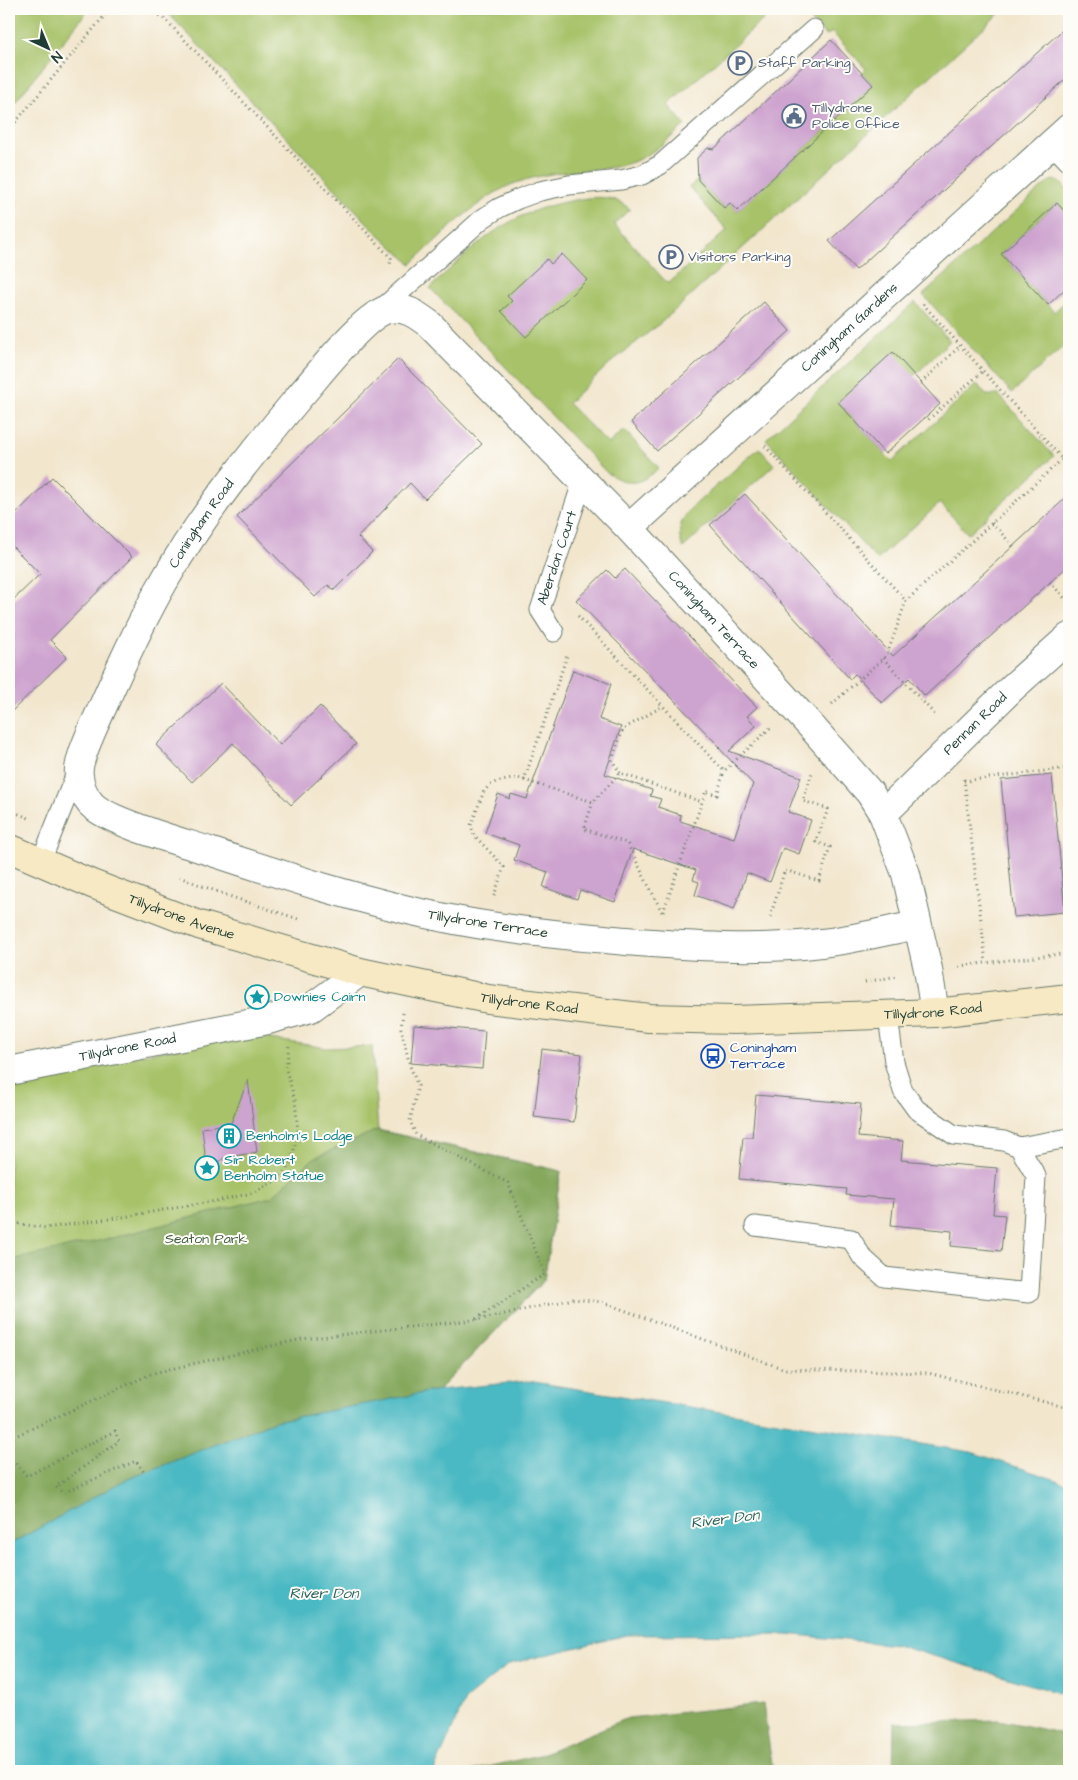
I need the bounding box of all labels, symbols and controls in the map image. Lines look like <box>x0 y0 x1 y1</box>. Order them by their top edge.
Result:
north arrow <box>22 22 72 72</box>
text: N <box>46 46 66 67</box>
parking icon: Staff Parking <box>727 50 753 76</box>
place label: Staff Parking <box>758 53 851 73</box>
place label: Tillydrone Police Office <box>812 98 900 134</box>
public building icon: Tillydrone Police Office <box>781 103 807 129</box>
parking icon: Visitors Parking <box>658 244 684 270</box>
place label: Visitors Parking <box>688 247 791 267</box>
street label: Coningham Gardens <box>797 278 903 377</box>
street label: Coningham Road <box>164 475 239 572</box>
street label: Aberdon Court <box>532 508 582 608</box>
street label: Coningham Terrace <box>663 567 764 674</box>
street label: Pennan Road <box>939 688 1012 760</box>
street label: Tillydrone Avenue <box>126 889 237 945</box>
street label: Tillydrone Terrace <box>427 905 550 943</box>
place icon: Downies Cairn <box>244 984 270 1010</box>
place label: Downies Cairn <box>274 987 365 1007</box>
street label: Tillydrone Road <box>478 988 579 1020</box>
street label: Tillydrone Road <box>884 998 983 1025</box>
street label: Tillydrone Road <box>78 1028 178 1067</box>
place label: Coningham Terrace <box>730 1038 796 1074</box>
bus stop icon: Coningham Terrace <box>700 1043 726 1069</box>
building icon: Benholm's Lodge <box>216 1123 242 1149</box>
place label: Benholm's Lodge <box>246 1126 353 1146</box>
place label: Sir Robert Benholm Statue <box>224 1150 325 1186</box>
place icon: Sir Robert Benholm Statue <box>194 1155 220 1181</box>
park label: Seaton Park <box>165 1229 248 1249</box>
water label: River Don <box>690 1504 762 1534</box>
water label: River Don <box>290 1583 360 1604</box>

